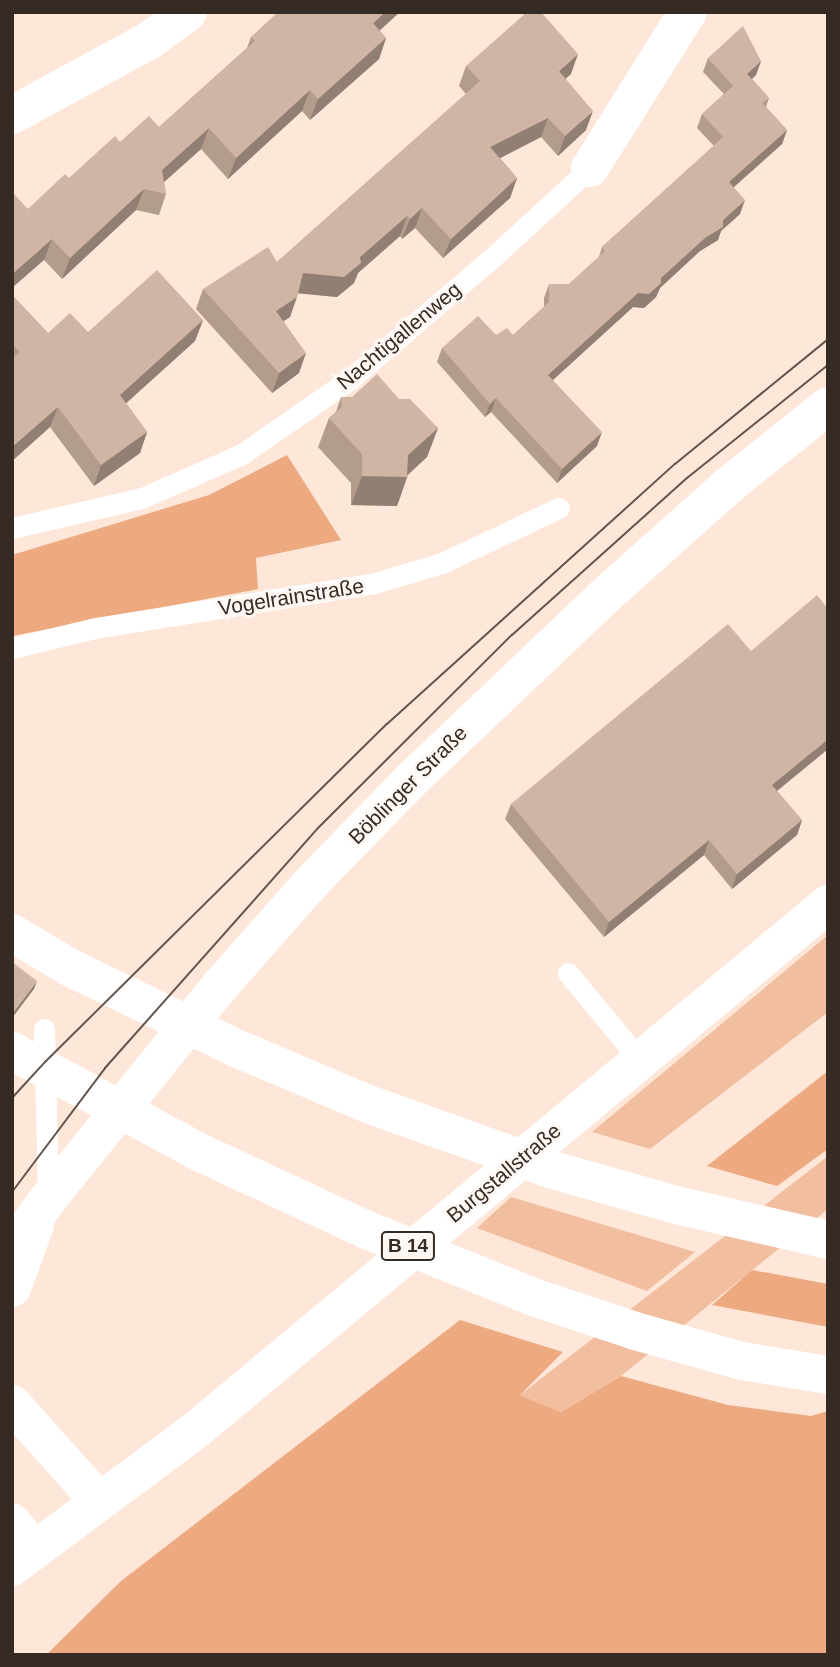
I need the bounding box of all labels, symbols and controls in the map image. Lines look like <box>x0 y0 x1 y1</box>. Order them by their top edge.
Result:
street label: Nachtigallenweg <box>332 277 466 395</box>
street label: Vogelrainstraße <box>216 573 366 621</box>
street label: Böblinger Straße <box>343 720 473 850</box>
street label: Burgstallstraße <box>442 1118 566 1228</box>
road number: B 14 <box>380 1230 436 1262</box>

